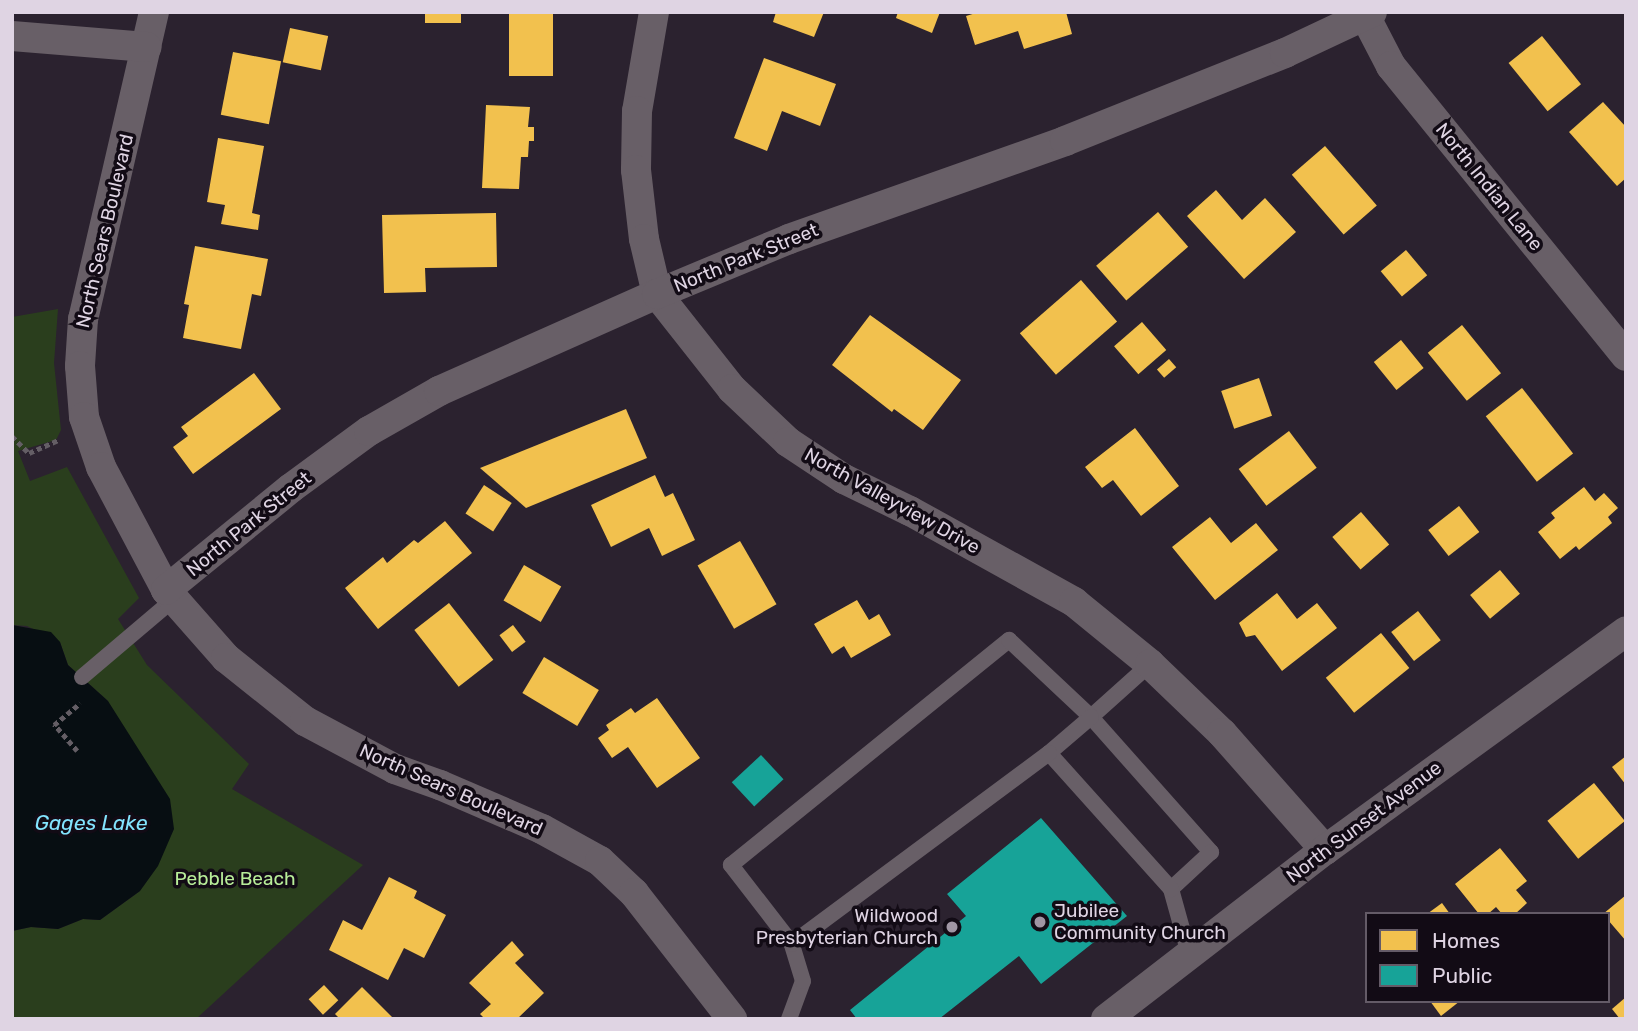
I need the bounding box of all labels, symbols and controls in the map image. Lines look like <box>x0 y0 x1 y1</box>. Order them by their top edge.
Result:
street label: North Indian Lane <box>1431 119 1547 255</box>
street label: North Sears Boulevard <box>72 132 138 330</box>
street label: North Park Street <box>670 219 822 297</box>
street label: North Valleyview Drive <box>800 443 984 559</box>
street label: North Park Street <box>182 467 316 581</box>
street label: North Sears Boulevard <box>356 739 546 841</box>
street label: North Sunset Avenue <box>1282 756 1446 888</box>
water label: Gages Lake <box>35 810 147 836</box>
park label: Pebble Beach <box>174 868 296 890</box>
place label: Jubilee Community Church <box>1054 900 1226 944</box>
place label: Wildwood Presbyterian Church <box>756 905 938 949</box>
legend <box>1365 912 1610 1003</box>
marker: Jubilee Community Church <box>1032 914 1048 930</box>
marker: Wildwood Presbyterian Church <box>944 919 960 935</box>
text: Homes <box>1432 928 1500 953</box>
text: Public <box>1432 963 1492 988</box>

